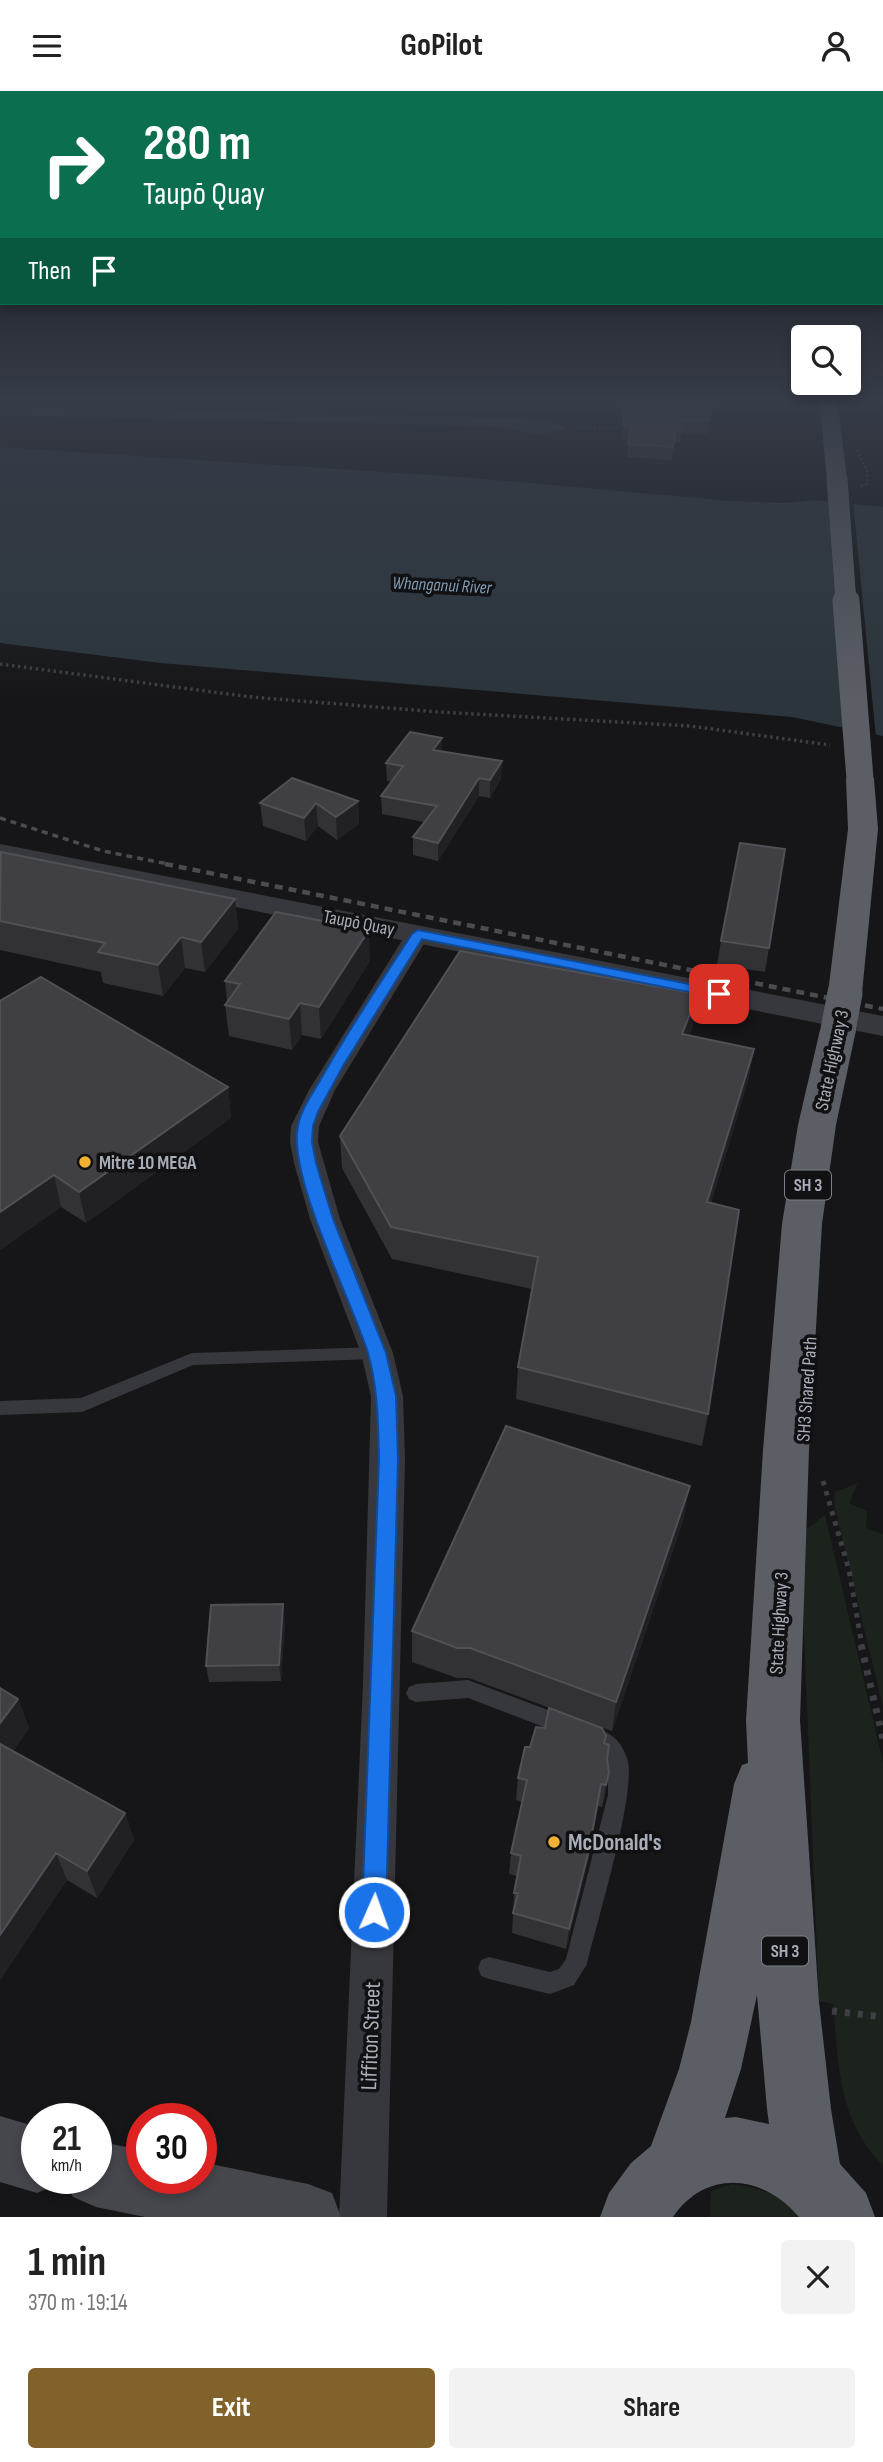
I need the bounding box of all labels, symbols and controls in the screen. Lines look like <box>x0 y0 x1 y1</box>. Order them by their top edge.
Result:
text: GoPilot <box>400 26 483 65</box>
icon: menu <box>28 27 66 65</box>
icon: person <box>817 27 855 65</box>
text: 280 m <box>143 115 251 174</box>
icon: right <box>28 119 119 210</box>
text: Taupō Quay <box>143 175 265 214</box>
icon: arrive <box>85 252 123 290</box>
text: Then <box>28 256 71 287</box>
map controls <box>791 325 861 395</box>
button: search <box>791 325 861 395</box>
water label: Whanganui River <box>392 572 493 599</box>
street label: Taupō Quay <box>321 905 397 942</box>
pin <box>689 964 749 1024</box>
icon: arrive <box>700 975 738 1013</box>
street label: State Highway 3 <box>811 1008 854 1113</box>
place label: Mitre 10 MEGA <box>99 1152 197 1175</box>
marker: Mitre 10 MEGA <box>77 1154 93 1170</box>
road number: SH 3 <box>785 1170 831 1199</box>
street label: SH3 Shared Path <box>792 1336 823 1442</box>
street label: State Highway 3 <box>765 1571 794 1675</box>
place label: McDonald's <box>568 1829 662 1857</box>
marker: McDonald's <box>546 1834 562 1850</box>
position arrow <box>337 1875 411 1949</box>
road number: SH 3 <box>762 1937 808 1965</box>
street label: Liffiton Street <box>355 1981 387 2091</box>
speed limit sign: 30 <box>126 2103 217 2194</box>
text: 21 <box>52 2118 81 2161</box>
text: km/h <box>51 2155 82 2176</box>
text: 1 min <box>28 2237 106 2288</box>
button: close <box>781 2240 855 2314</box>
text: 370 m · 19:14 <box>28 2289 128 2317</box>
button: Exit <box>28 2368 435 2448</box>
button: Share <box>449 2368 855 2448</box>

